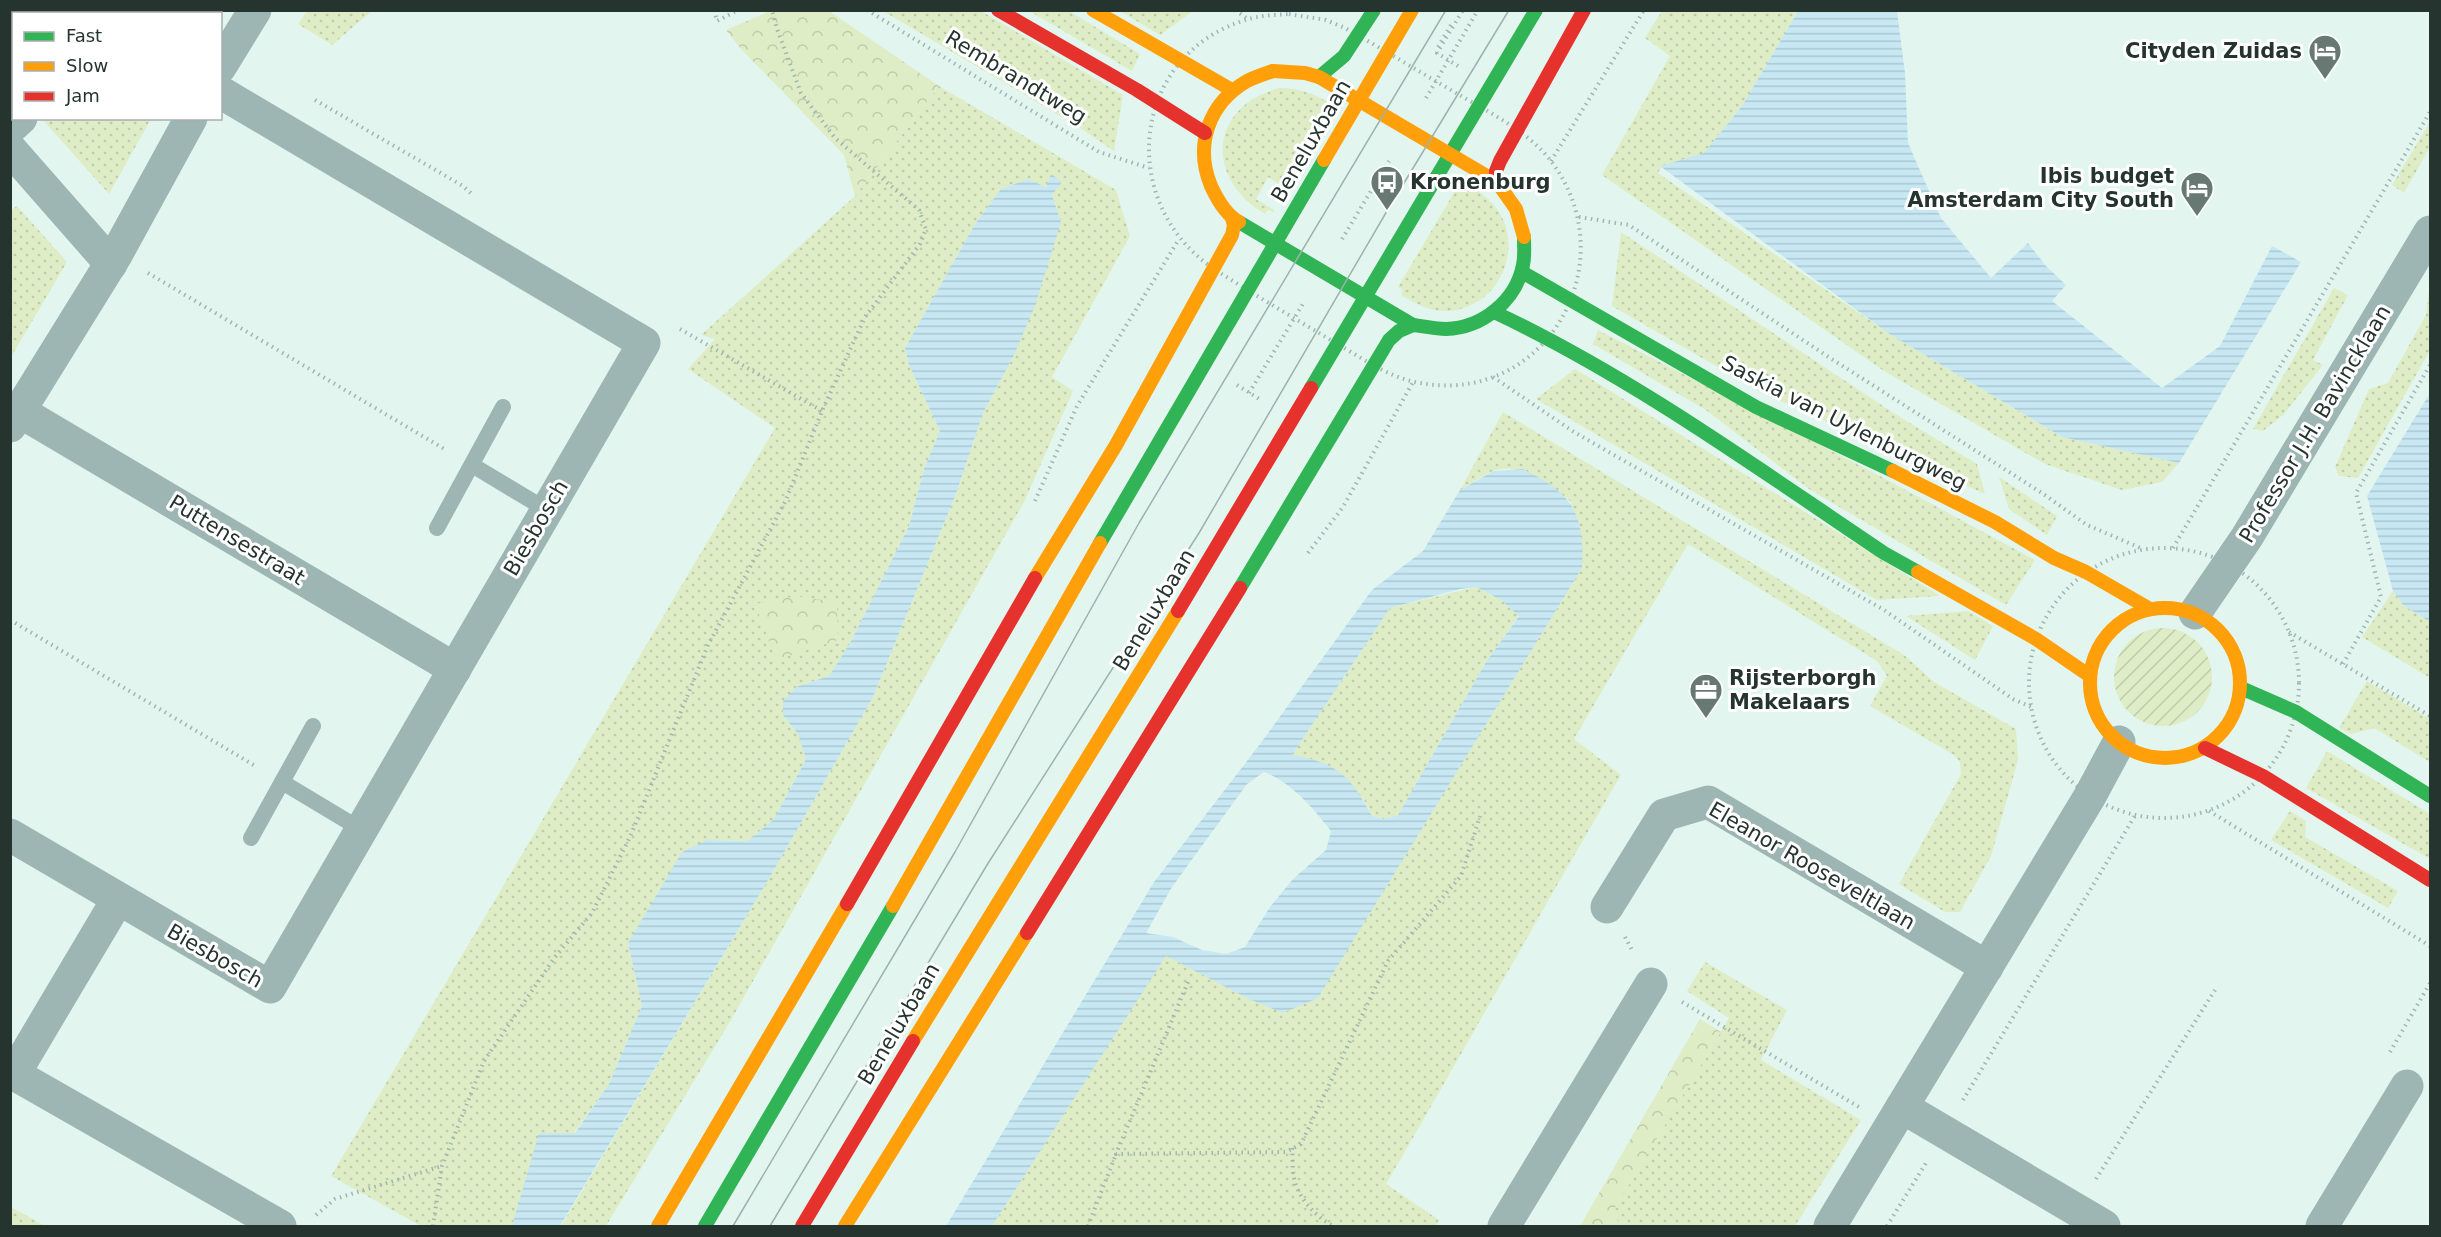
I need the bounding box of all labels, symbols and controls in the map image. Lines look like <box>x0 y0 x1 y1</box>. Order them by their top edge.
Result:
legend <box>12 12 222 120</box>
text: Fast <box>66 25 102 46</box>
street label: Rembrandtweg <box>941 25 1091 129</box>
hotel icon: Cityden Zuidas <box>2307 33 2343 80</box>
place label: Cityden Zuidas <box>2125 39 2302 63</box>
text: Slow <box>66 55 108 76</box>
street label: Beneluxbaan <box>1266 75 1356 207</box>
text: Jam <box>65 85 100 106</box>
bus stop icon: Kronenburg <box>1369 164 1405 211</box>
place label: Ibis budget Amsterdam City South <box>1907 164 2174 212</box>
place label: Kronenburg <box>1410 170 1551 194</box>
hotel icon: Ibis budget Amsterdam City South <box>2179 170 2215 217</box>
street label: Professor J.H. Bavincklaan <box>2234 301 2396 547</box>
street label: Saskia van Uylenburgweg <box>1718 351 1970 495</box>
street label: Biesbosch <box>499 476 573 580</box>
street label: Puttensestraat <box>165 490 309 590</box>
street label: Beneluxbaan <box>1108 545 1200 675</box>
place label: Rijsterborgh Makelaars <box>1729 666 1877 714</box>
office icon: Rijsterborgh Makelaars <box>1688 672 1724 719</box>
street label: Eleanor Rooseveltlaan <box>1705 797 1919 935</box>
street label: Biesbosch <box>163 919 267 993</box>
street label: Beneluxbaan <box>853 959 945 1089</box>

